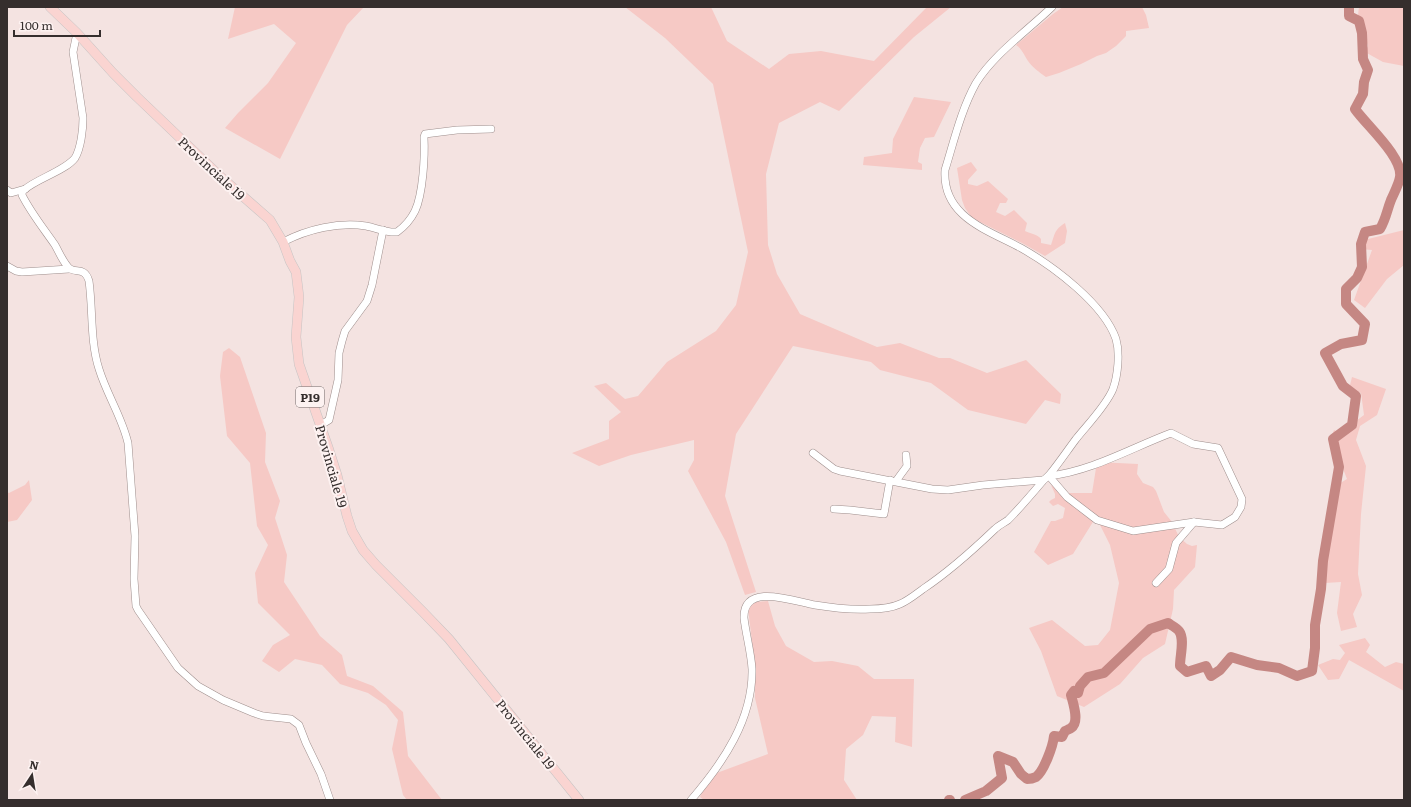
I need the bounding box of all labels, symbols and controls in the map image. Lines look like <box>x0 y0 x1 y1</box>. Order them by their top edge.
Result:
scale bar <box>14 12 100 38</box>
text: 100 m <box>20 16 53 34</box>
street label: Provinciale 19 <box>174 132 250 204</box>
road number: P19 <box>296 387 324 407</box>
street label: Provinciale 19 <box>311 422 353 510</box>
street label: Provinciale 19 <box>492 695 560 773</box>
north arrow <box>12 755 52 795</box>
text: N <box>28 755 40 773</box>

